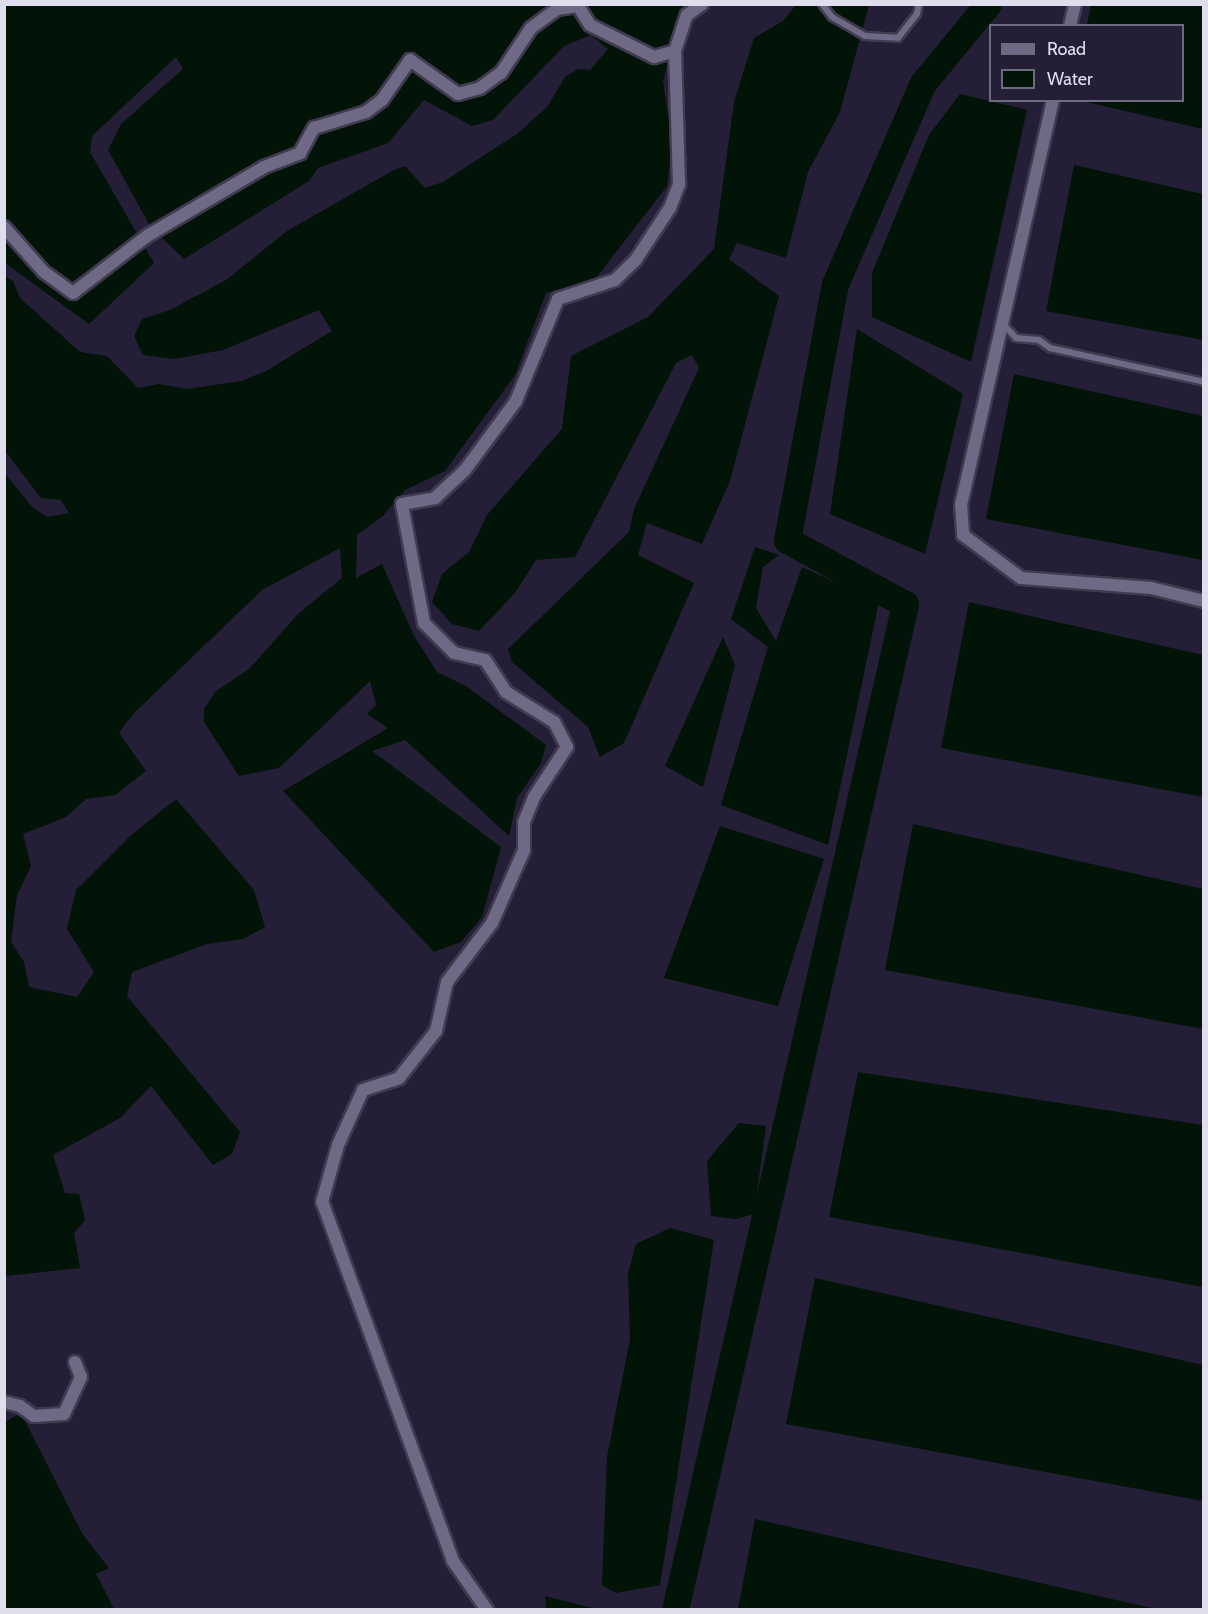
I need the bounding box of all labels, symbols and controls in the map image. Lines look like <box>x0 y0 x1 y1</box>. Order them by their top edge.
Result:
legend <box>989 24 1184 102</box>
text: Road <box>1047 38 1086 60</box>
text: Water <box>1047 68 1093 90</box>

